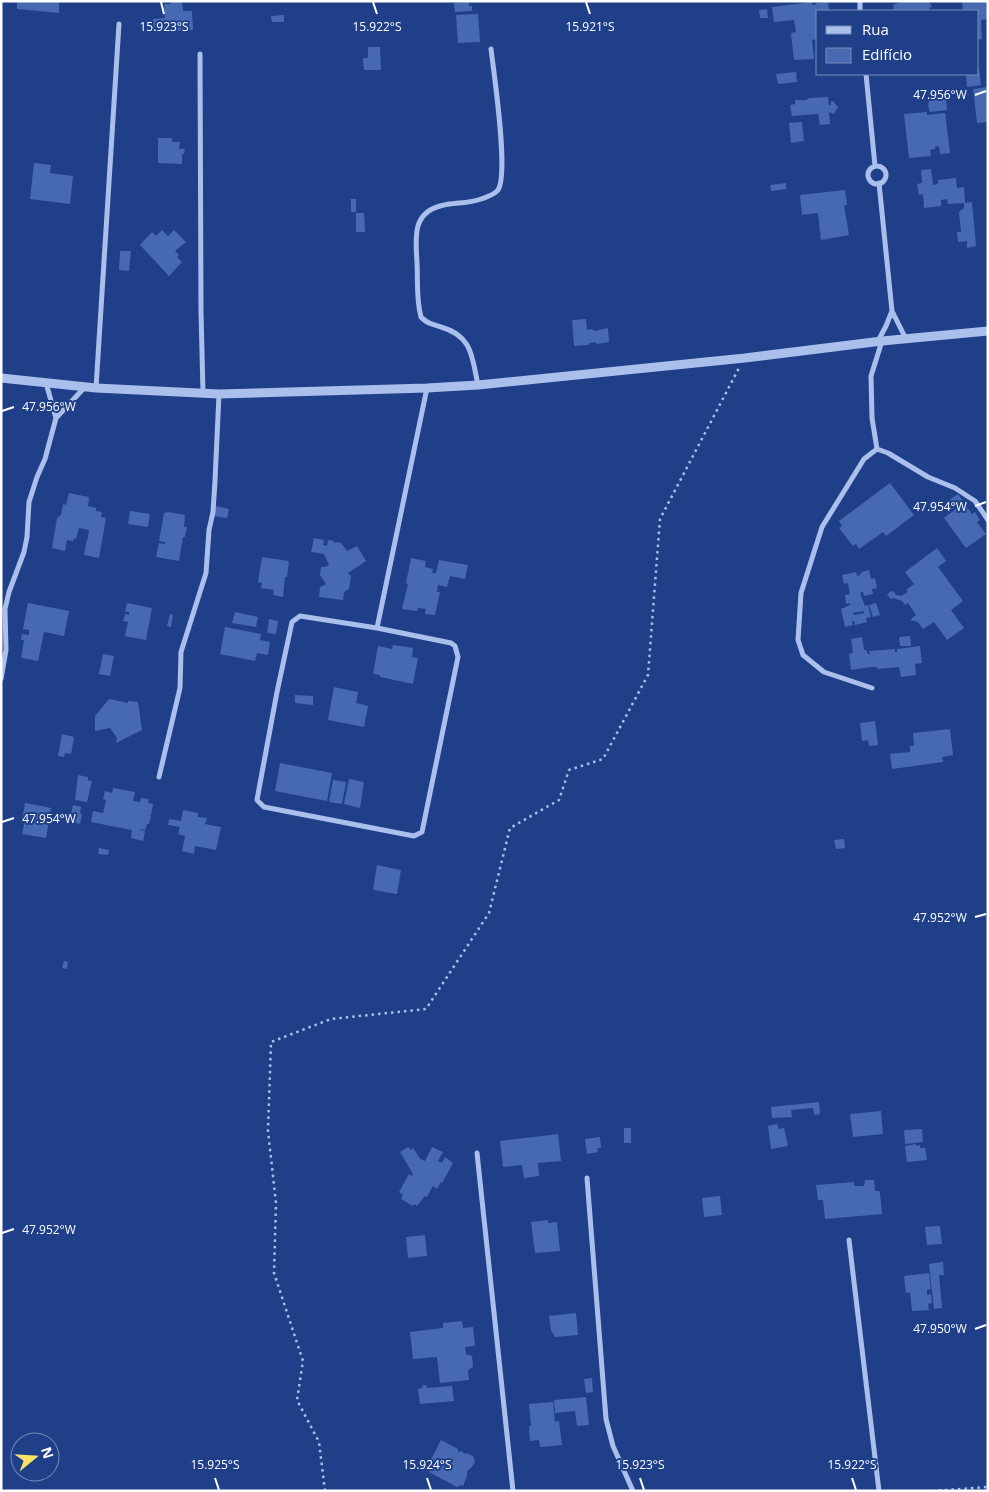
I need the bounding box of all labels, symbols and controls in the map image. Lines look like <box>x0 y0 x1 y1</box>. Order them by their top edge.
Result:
legend <box>816 10 979 75</box>
text: 15.923°S <box>139 18 189 35</box>
text: 15.922°S <box>352 18 402 35</box>
text: 15.921°S <box>565 18 615 35</box>
text: Rua <box>862 19 889 39</box>
text: Edifício <box>862 44 912 64</box>
text: 47.956°W <box>913 86 967 103</box>
text: 47.956°W <box>22 398 76 415</box>
text: 47.954°W <box>913 498 967 515</box>
text: 47.954°W <box>22 810 76 827</box>
text: 47.952°W <box>913 909 967 926</box>
text: 47.952°W <box>22 1221 76 1238</box>
text: 47.950°W <box>913 1320 967 1337</box>
north arrow <box>10 1432 60 1482</box>
text: N <box>37 1444 59 1461</box>
text: 15.925°S <box>190 1456 240 1473</box>
text: 15.924°S <box>402 1456 452 1473</box>
text: 15.923°S <box>615 1456 665 1473</box>
text: 15.922°S <box>827 1456 877 1473</box>

